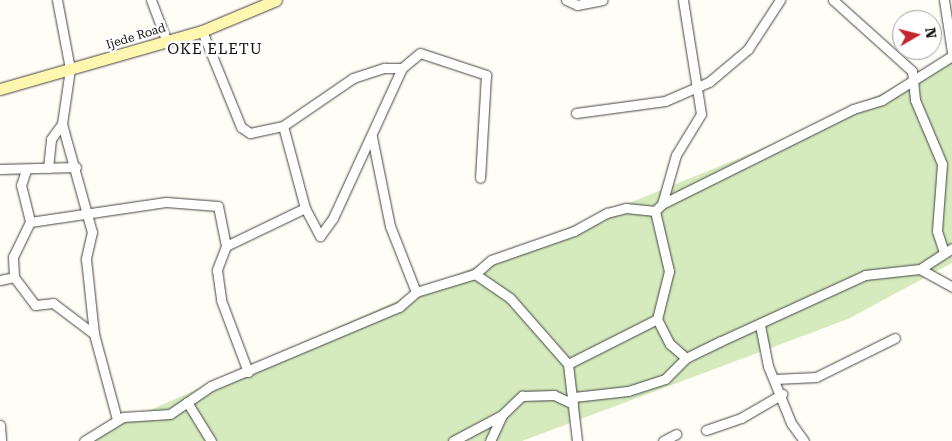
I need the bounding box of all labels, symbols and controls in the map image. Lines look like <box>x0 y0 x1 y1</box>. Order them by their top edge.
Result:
north arrow <box>892 10 942 60</box>
street label: Ijede Road <box>104 21 168 53</box>
text: N <box>922 27 940 40</box>
district label: OKE ELETU <box>166 41 264 59</box>

